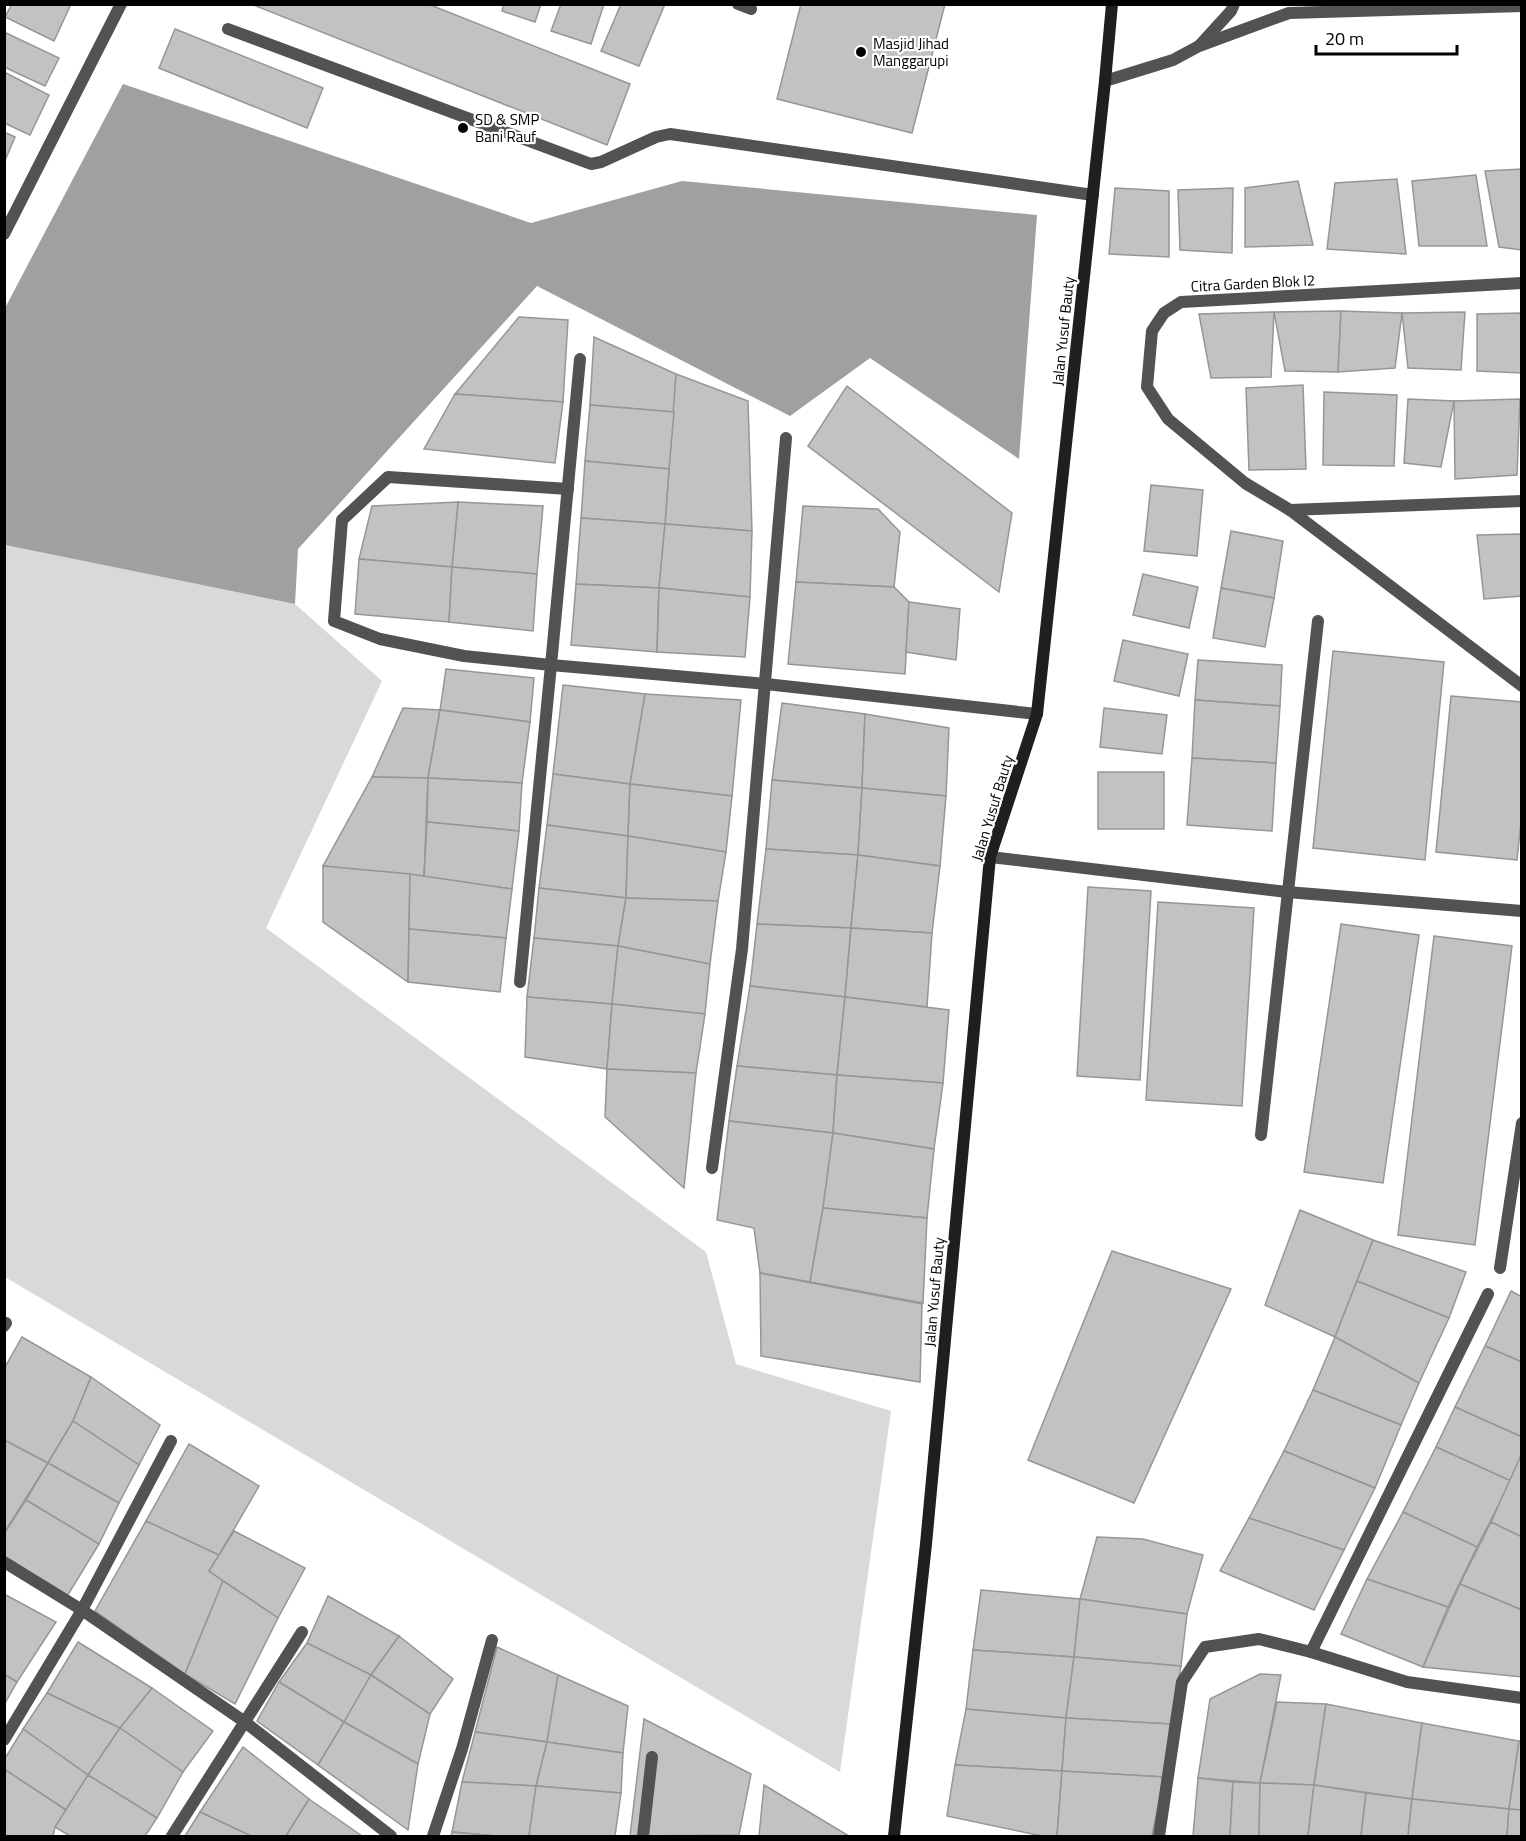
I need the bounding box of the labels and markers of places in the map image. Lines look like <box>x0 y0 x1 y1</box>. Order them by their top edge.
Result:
place label: Masjid Jihad Manggarupi <box>873 32 949 72</box>
marker: Masjid Jihad Manggarupi <box>854 45 868 59</box>
place label: SD & SMP Bani Rauf <box>475 108 539 148</box>
marker: SD & SMP Bani Rauf <box>456 121 470 135</box>

